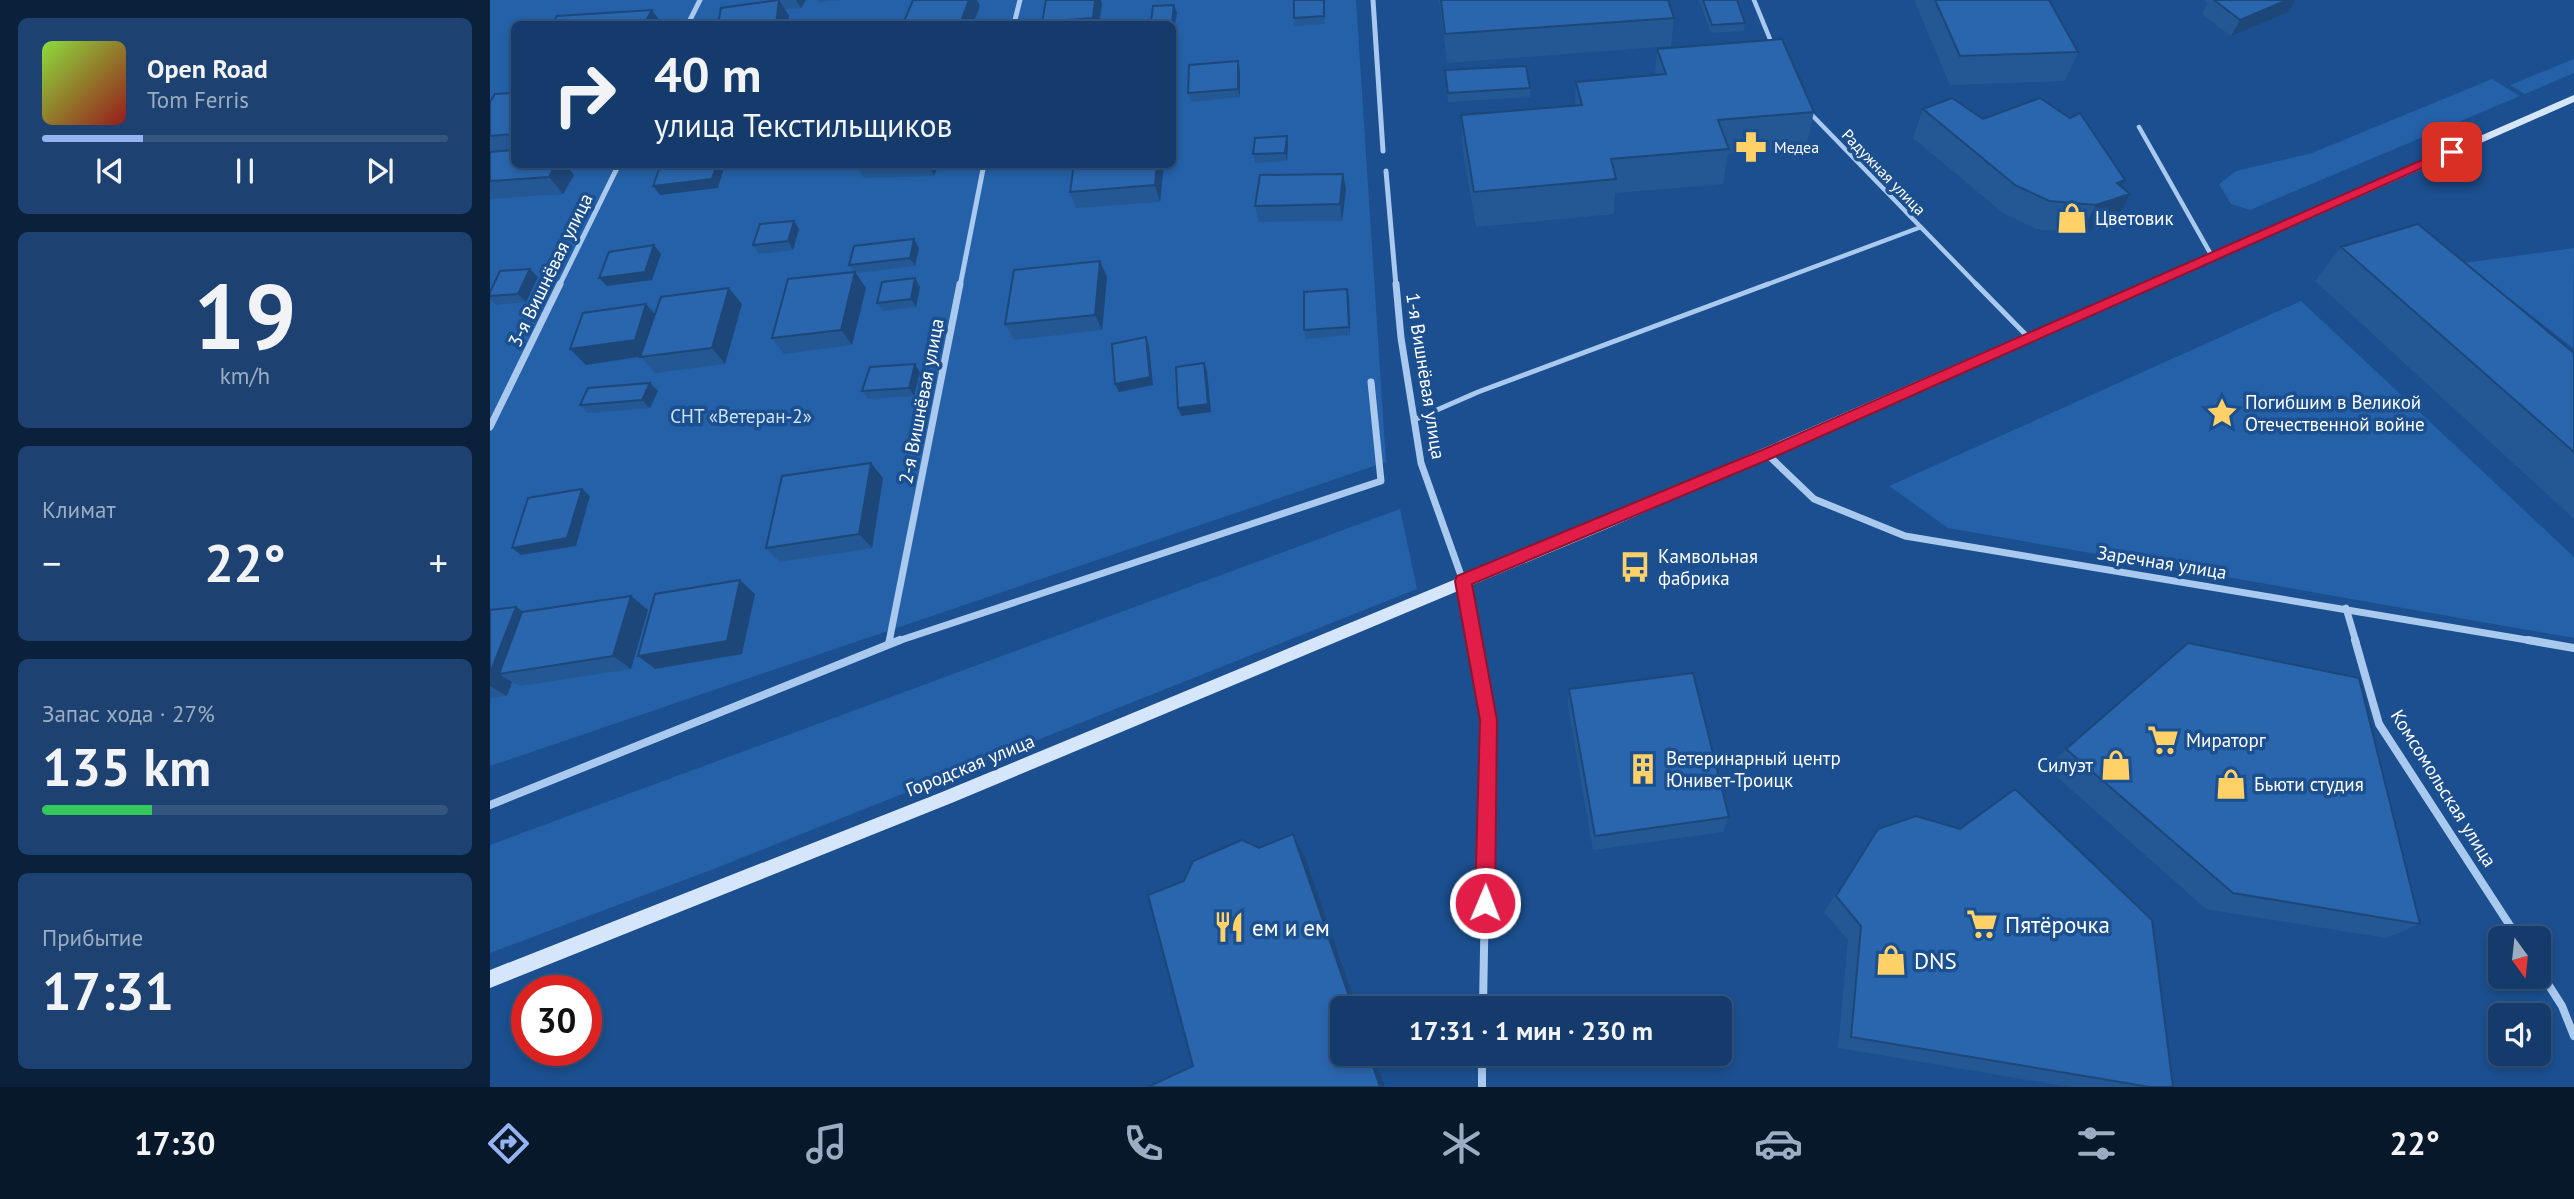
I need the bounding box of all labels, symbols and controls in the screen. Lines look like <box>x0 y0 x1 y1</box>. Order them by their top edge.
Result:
text: 40 m <box>654 42 761 106</box>
icon: right <box>539 49 630 140</box>
text: Open Road <box>147 52 268 85</box>
text: Tom Ferris <box>147 85 249 114</box>
text: улица Текстильщиков <box>654 104 953 146</box>
pin <box>2422 122 2482 182</box>
street label: Радужная улица <box>1838 125 1930 219</box>
pharmacy icon: Медеа <box>1734 130 1768 164</box>
icon: arrive <box>2433 133 2471 171</box>
place label: Медеа <box>1774 137 1819 157</box>
icon: previous <box>91 152 129 190</box>
icon: pause <box>226 152 264 190</box>
icon: next <box>361 152 399 190</box>
street label: 3-я Вишнёвая улица <box>502 189 598 351</box>
shop icon: Цветовик <box>2055 201 2089 235</box>
place label: Цветовик <box>2095 206 2174 230</box>
text: 19 <box>193 256 297 374</box>
street label: 1-я Вишнёвая улица <box>1401 291 1451 461</box>
street label: 2-я Вишнёвая улица <box>893 316 949 486</box>
text: km/h <box>220 361 270 390</box>
place label: Погибшим в Великой Отечественной войне <box>2245 390 2425 436</box>
place icon: Погибшим в Великой Отечественной войне <box>2205 396 2239 430</box>
park label: СНТ «Ветеран-2» <box>670 404 812 428</box>
text: Климат <box>42 495 116 524</box>
text: 22° <box>204 529 286 596</box>
text: − <box>42 538 61 587</box>
text: + <box>429 538 448 587</box>
street label: Заречная улица <box>2095 540 2229 584</box>
place label: Камвольная фабрика <box>1658 544 1758 590</box>
bus stop icon: Камвольная фабрика <box>1618 550 1652 584</box>
text: Запас хода · 27% <box>42 699 215 728</box>
street label: Комсомольская улица <box>2386 705 2502 871</box>
supermarket icon: Мираторг <box>2146 723 2180 757</box>
street label: Городская улица <box>902 728 1038 802</box>
place label: Мираторг <box>2186 728 2267 752</box>
text: 135 km <box>42 733 211 800</box>
place label: Ветеринарный центр Юнивет-Троицк <box>1666 746 1841 792</box>
shop icon: Силуэт <box>2099 748 2133 782</box>
building icon: Ветеринарный центр Юнивет-Троицк <box>1626 752 1660 786</box>
place label: Силуэт <box>2037 753 2093 777</box>
shop icon: Бьюти студия <box>2214 767 2248 801</box>
place label: Бьюти студия <box>2254 772 2364 796</box>
position arrow <box>1448 866 1522 940</box>
supermarket icon: Пятёрочка <box>1965 907 1999 941</box>
restaurant icon: ем и ем <box>1212 910 1246 944</box>
place label: Пятёрочка <box>2005 910 2110 939</box>
place label: ем и ем <box>1252 913 1330 942</box>
text: Прибытие <box>42 923 143 952</box>
north arrow <box>2488 926 2552 989</box>
map controls <box>2488 926 2551 1066</box>
shop icon: DNS <box>1874 943 1908 977</box>
place label: DNS <box>1914 946 1957 975</box>
text: 17:31 <box>42 957 174 1024</box>
speed limit sign: 30 <box>511 975 602 1066</box>
button: sound <box>2488 1003 2551 1066</box>
text: 17:31 · 1 мин · 230 m <box>1409 1014 1653 1047</box>
icon: directions <box>484 1119 533 1168</box>
icon: music <box>802 1119 851 1168</box>
icon: phone <box>1119 1119 1168 1168</box>
icon: climate <box>1437 1119 1486 1168</box>
icon: car <box>1754 1119 1803 1168</box>
icon: filters <box>2072 1119 2121 1168</box>
text: 17:30 <box>134 1122 215 1164</box>
text: 22° <box>2389 1122 2440 1164</box>

